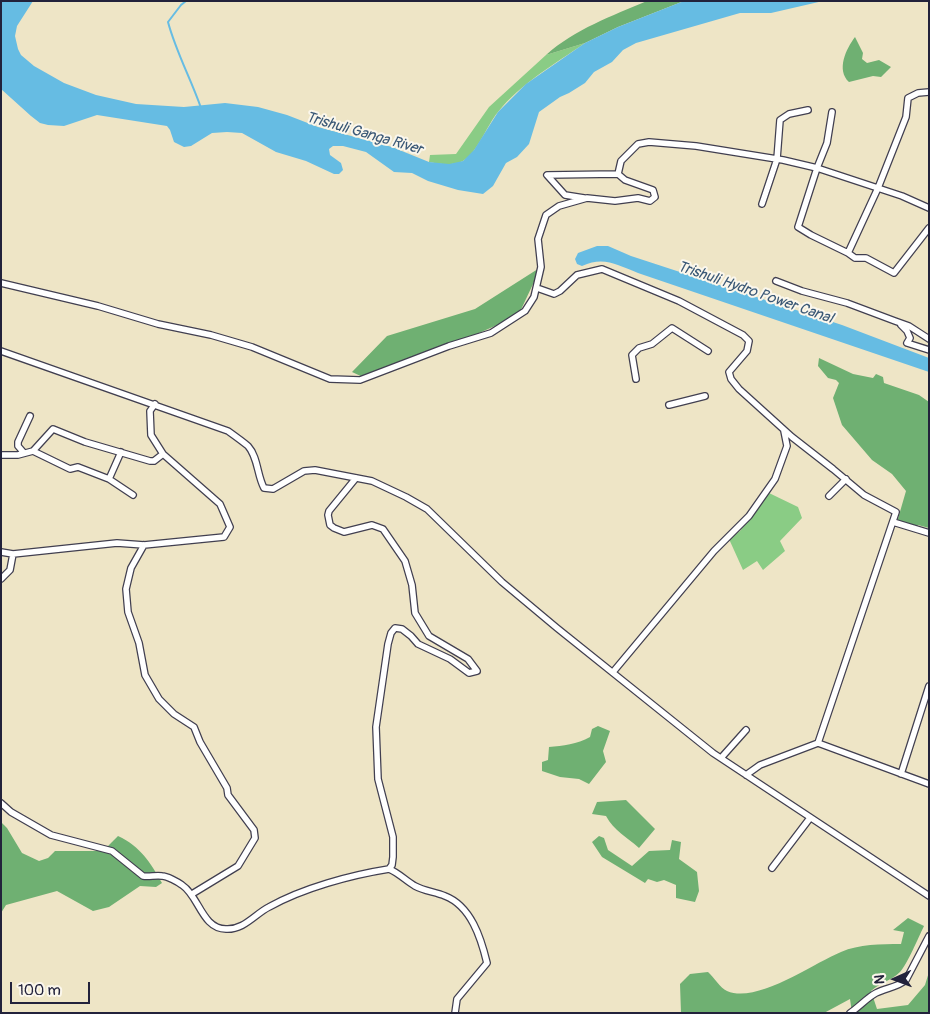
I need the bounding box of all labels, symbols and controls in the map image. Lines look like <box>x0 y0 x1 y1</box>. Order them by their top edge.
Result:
water label: Trishuli Ganga River <box>303 109 425 159</box>
water label: Trishuli Hydro Power Canal <box>675 258 835 328</box>
north arrow <box>870 954 920 1004</box>
scale bar <box>12 972 92 1004</box>
text: N <box>871 975 888 985</box>
text: 100 m <box>18 981 61 1000</box>

